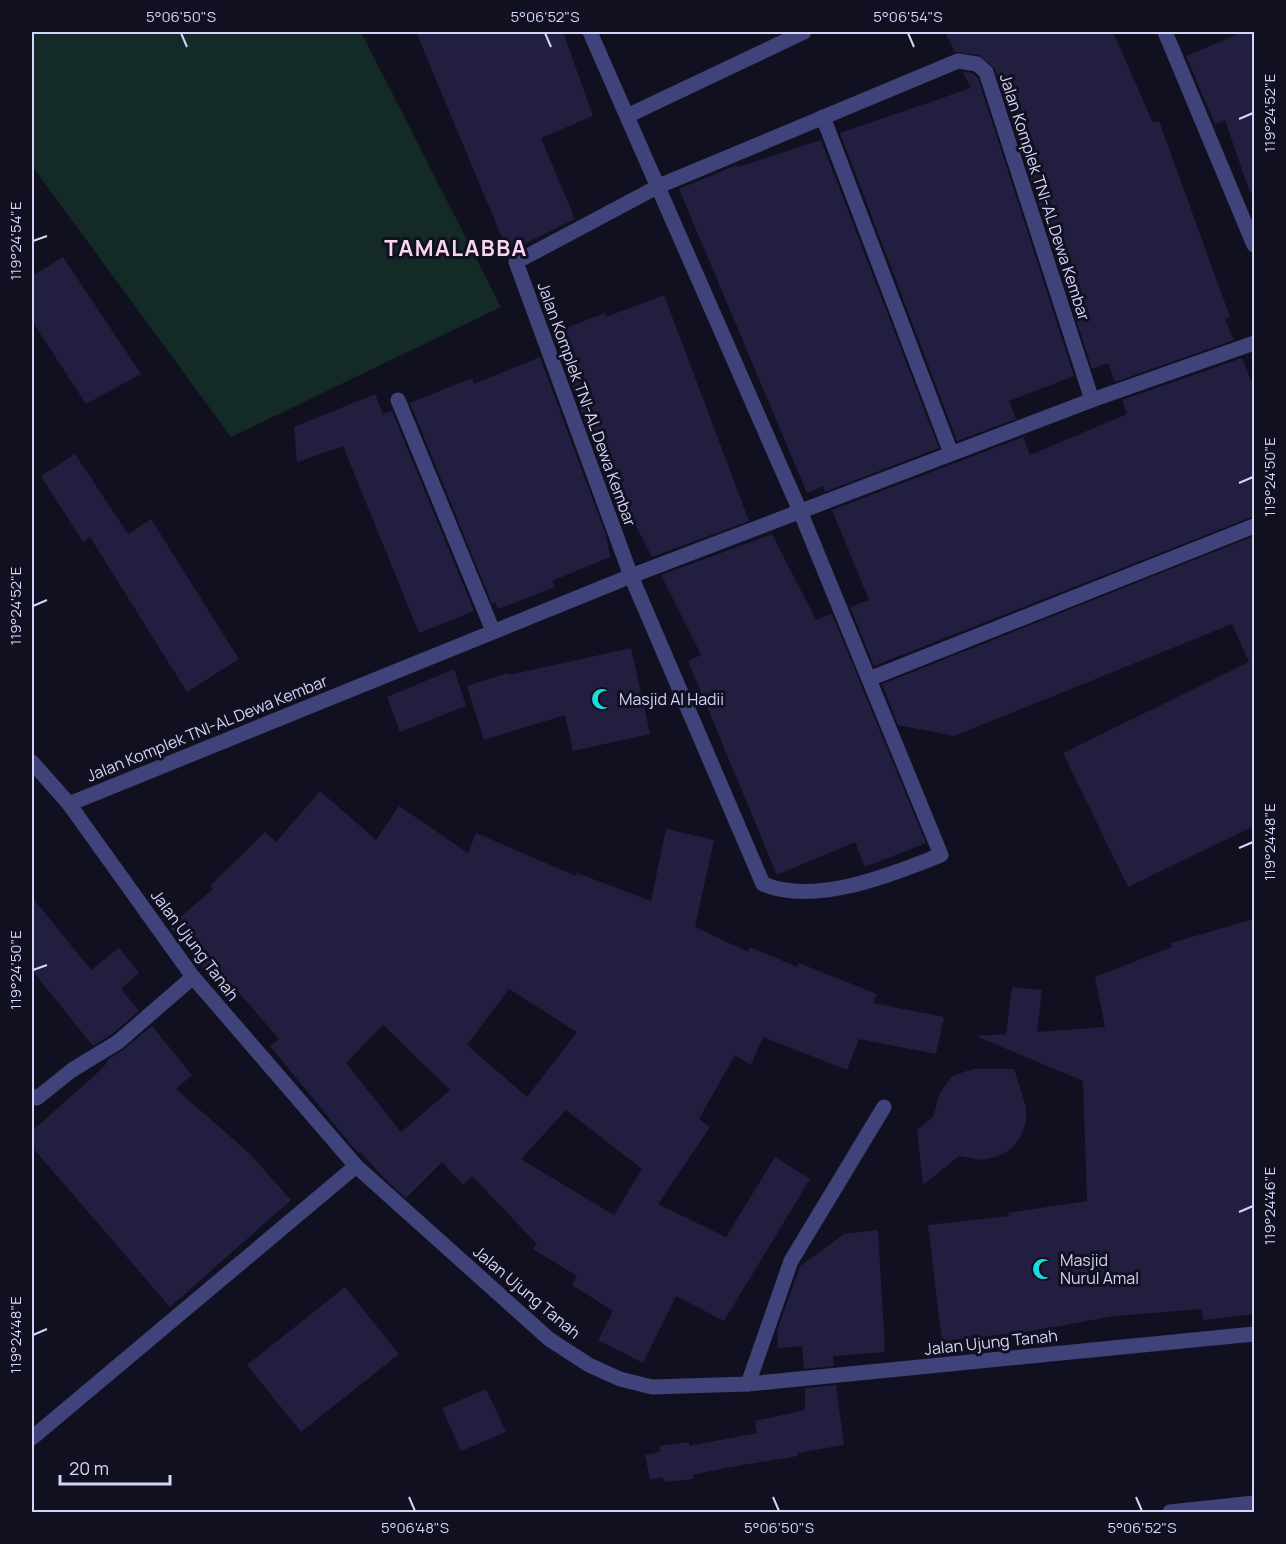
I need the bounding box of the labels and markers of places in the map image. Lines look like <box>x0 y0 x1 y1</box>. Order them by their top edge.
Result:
mosque icon: Masjid Al Hadii <box>590 687 614 711</box>
place label: Masjid Al Hadii <box>619 688 724 710</box>
place label: Masjid Nurul Amal <box>1060 1249 1139 1289</box>
mosque icon: Masjid Nurul Amal <box>1031 1257 1055 1281</box>

